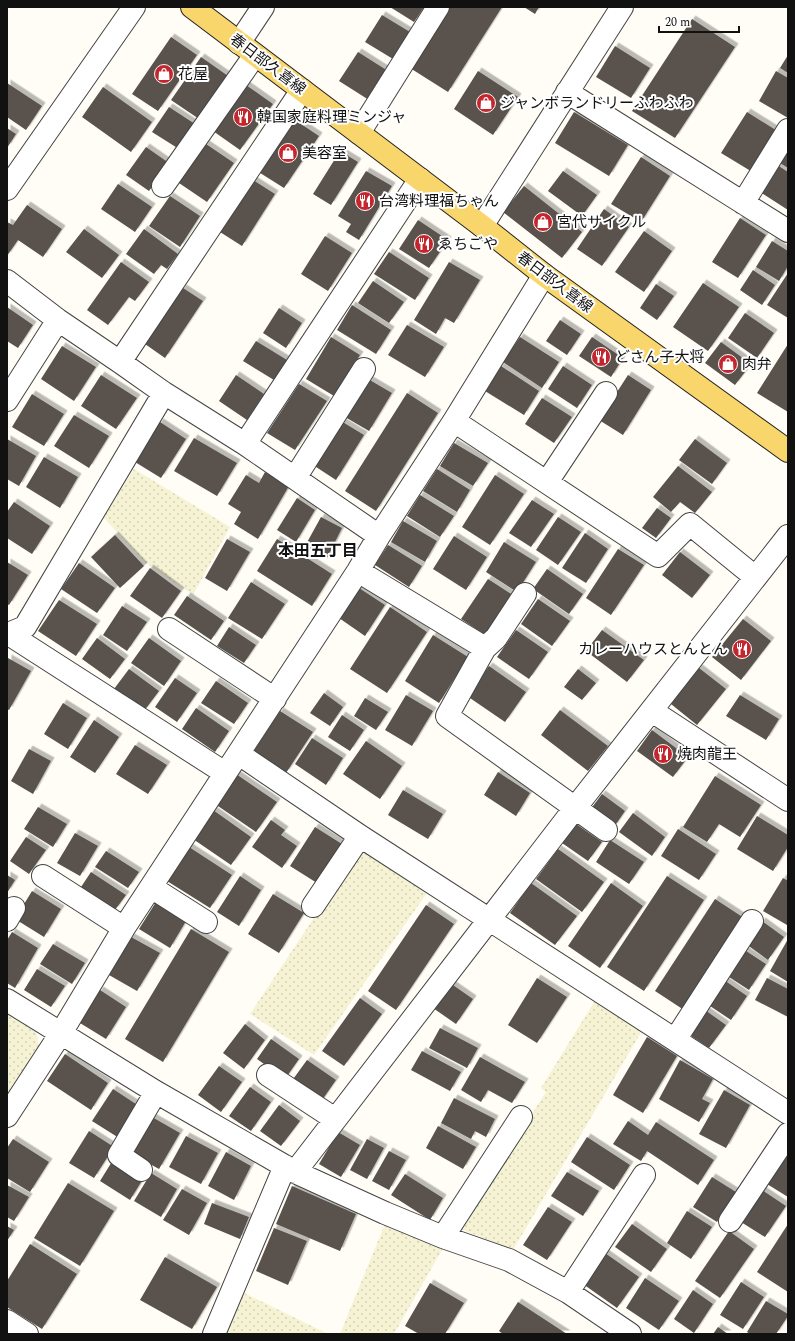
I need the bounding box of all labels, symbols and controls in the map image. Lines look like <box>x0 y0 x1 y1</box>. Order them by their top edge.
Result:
scale bar <box>659 8 739 34</box>
text: 20 m <box>665 13 690 32</box>
street label: 春日部久喜線 <box>225 28 311 101</box>
shop icon: 花屋 <box>153 63 175 85</box>
place label: 花屋 <box>178 63 208 86</box>
shop icon: ジャンボランドリーふわふわ <box>475 92 497 114</box>
place label: ジャンボランドリーふわふわ <box>500 92 694 115</box>
restaurant icon: 韓国家庭料理ミンジャ <box>232 106 254 128</box>
place label: 韓国家庭料理ミンジャ <box>257 106 406 129</box>
shop icon: 美容室 <box>277 142 299 164</box>
place label: 美容室 <box>302 142 347 165</box>
restaurant icon: 台湾料理福ちゃん <box>354 190 376 212</box>
place label: 台湾料理福ちゃん <box>379 190 499 213</box>
shop icon: 宮代サイクル <box>532 211 554 233</box>
place label: 宮代サイクル <box>557 211 646 234</box>
restaurant icon: ゑちごや <box>413 233 435 255</box>
place label: ゑちごや <box>438 233 498 256</box>
street label: 春日部久喜線 <box>512 246 598 319</box>
restaurant icon: どさん子大将 <box>590 346 612 368</box>
place label: どさん子大将 <box>615 346 705 369</box>
shop icon: 肉弁 <box>717 353 739 375</box>
place label: 肉弁 <box>742 353 772 376</box>
district label: 本田五丁目 <box>278 539 358 563</box>
place label: カレーハウスとんとん <box>578 638 728 661</box>
restaurant icon: カレーハウスとんとん <box>731 638 753 660</box>
restaurant icon: 焼肉龍王 <box>652 743 674 765</box>
place label: 焼肉龍王 <box>677 743 737 766</box>

